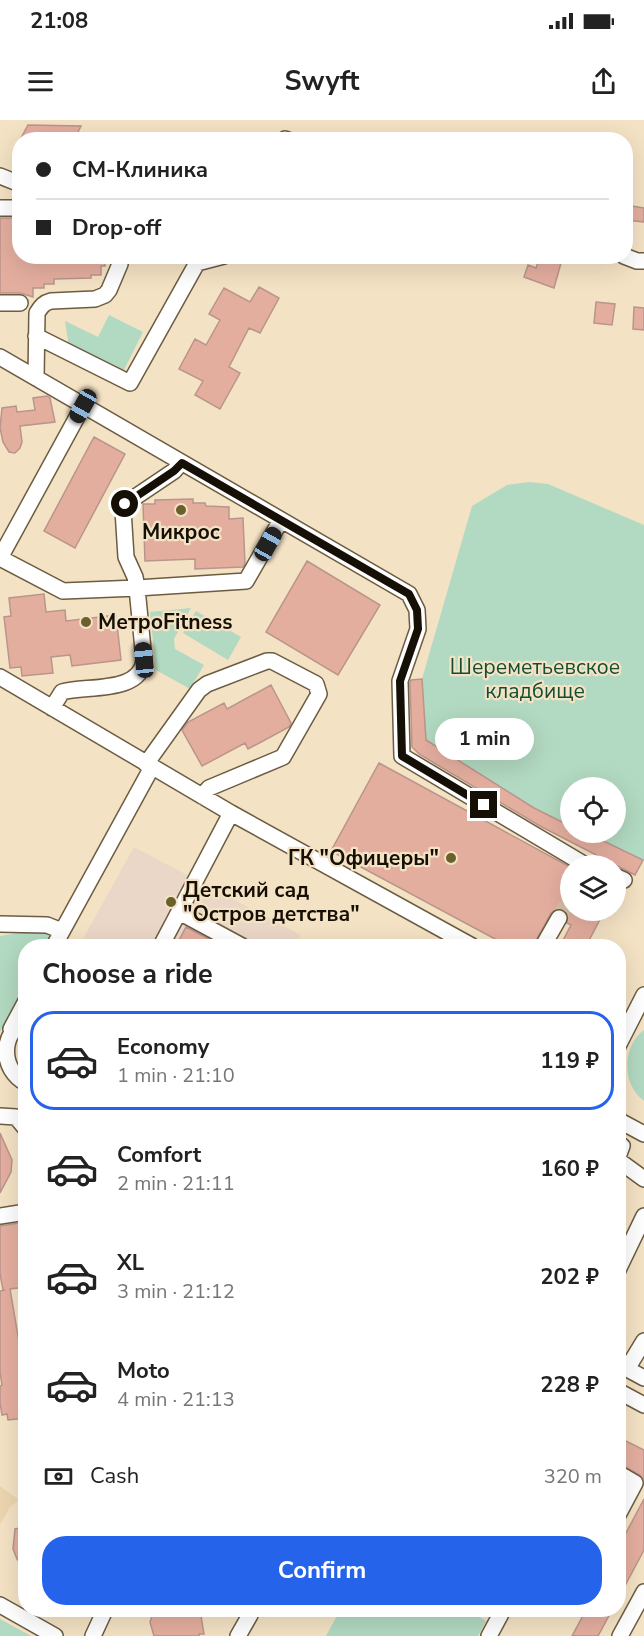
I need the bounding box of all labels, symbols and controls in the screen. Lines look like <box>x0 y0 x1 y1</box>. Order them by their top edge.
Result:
text: 21:08 <box>30 6 88 36</box>
text: Swyft <box>285 63 359 100</box>
icon: menu <box>24 65 57 98</box>
icon: share <box>587 65 620 98</box>
text: СМ-Клиника <box>72 155 208 185</box>
text: Drop-off <box>72 213 161 243</box>
car <box>66 386 100 426</box>
route start <box>111 490 138 517</box>
marker: Микрос <box>174 503 188 517</box>
place label: Микрос <box>142 518 220 546</box>
car <box>251 524 285 564</box>
place label: МетроFitness <box>98 608 233 636</box>
marker: МетроFitness <box>79 615 93 629</box>
car <box>133 641 155 679</box>
park label: Шереметьевское кладбище <box>450 653 620 705</box>
callout: 1 min <box>434 718 534 760</box>
text: 1 min <box>459 725 510 752</box>
map controls <box>560 777 626 921</box>
button: locate <box>560 777 626 843</box>
route end <box>470 791 497 818</box>
place label: ГК "Офицеры" <box>288 844 439 872</box>
marker: ГК "Офицеры" <box>444 851 458 865</box>
button: layers <box>560 855 626 921</box>
place label: Детский сад "Остров детства" <box>183 876 360 928</box>
marker: Детский сад "Остров детства" <box>164 895 178 909</box>
text: Choose a ride <box>42 956 213 993</box>
text: Economy <box>117 1032 209 1062</box>
icon: car <box>45 1034 99 1088</box>
text: 119 ₽ <box>540 1046 599 1076</box>
text: 1 min · 21:10 <box>117 1062 235 1089</box>
text: Comfort <box>117 1140 201 1170</box>
icon: car <box>45 1142 99 1196</box>
text: 160 ₽ <box>540 1154 599 1184</box>
text: 2 min · 21:11 <box>117 1170 235 1197</box>
text: XL <box>117 1248 144 1278</box>
icon: car <box>45 1250 99 1304</box>
text: 202 ₽ <box>540 1262 599 1292</box>
text: 3 min · 21:12 <box>117 1278 235 1305</box>
text: Moto <box>117 1356 170 1386</box>
icon: car <box>45 1358 99 1412</box>
text: 228 ₽ <box>540 1370 599 1400</box>
text: 4 min · 21:13 <box>117 1386 235 1413</box>
icon: cash <box>42 1460 75 1493</box>
text: Cash <box>90 1461 139 1491</box>
text: 320 m <box>544 1463 602 1490</box>
button: Confirm <box>42 1536 602 1605</box>

